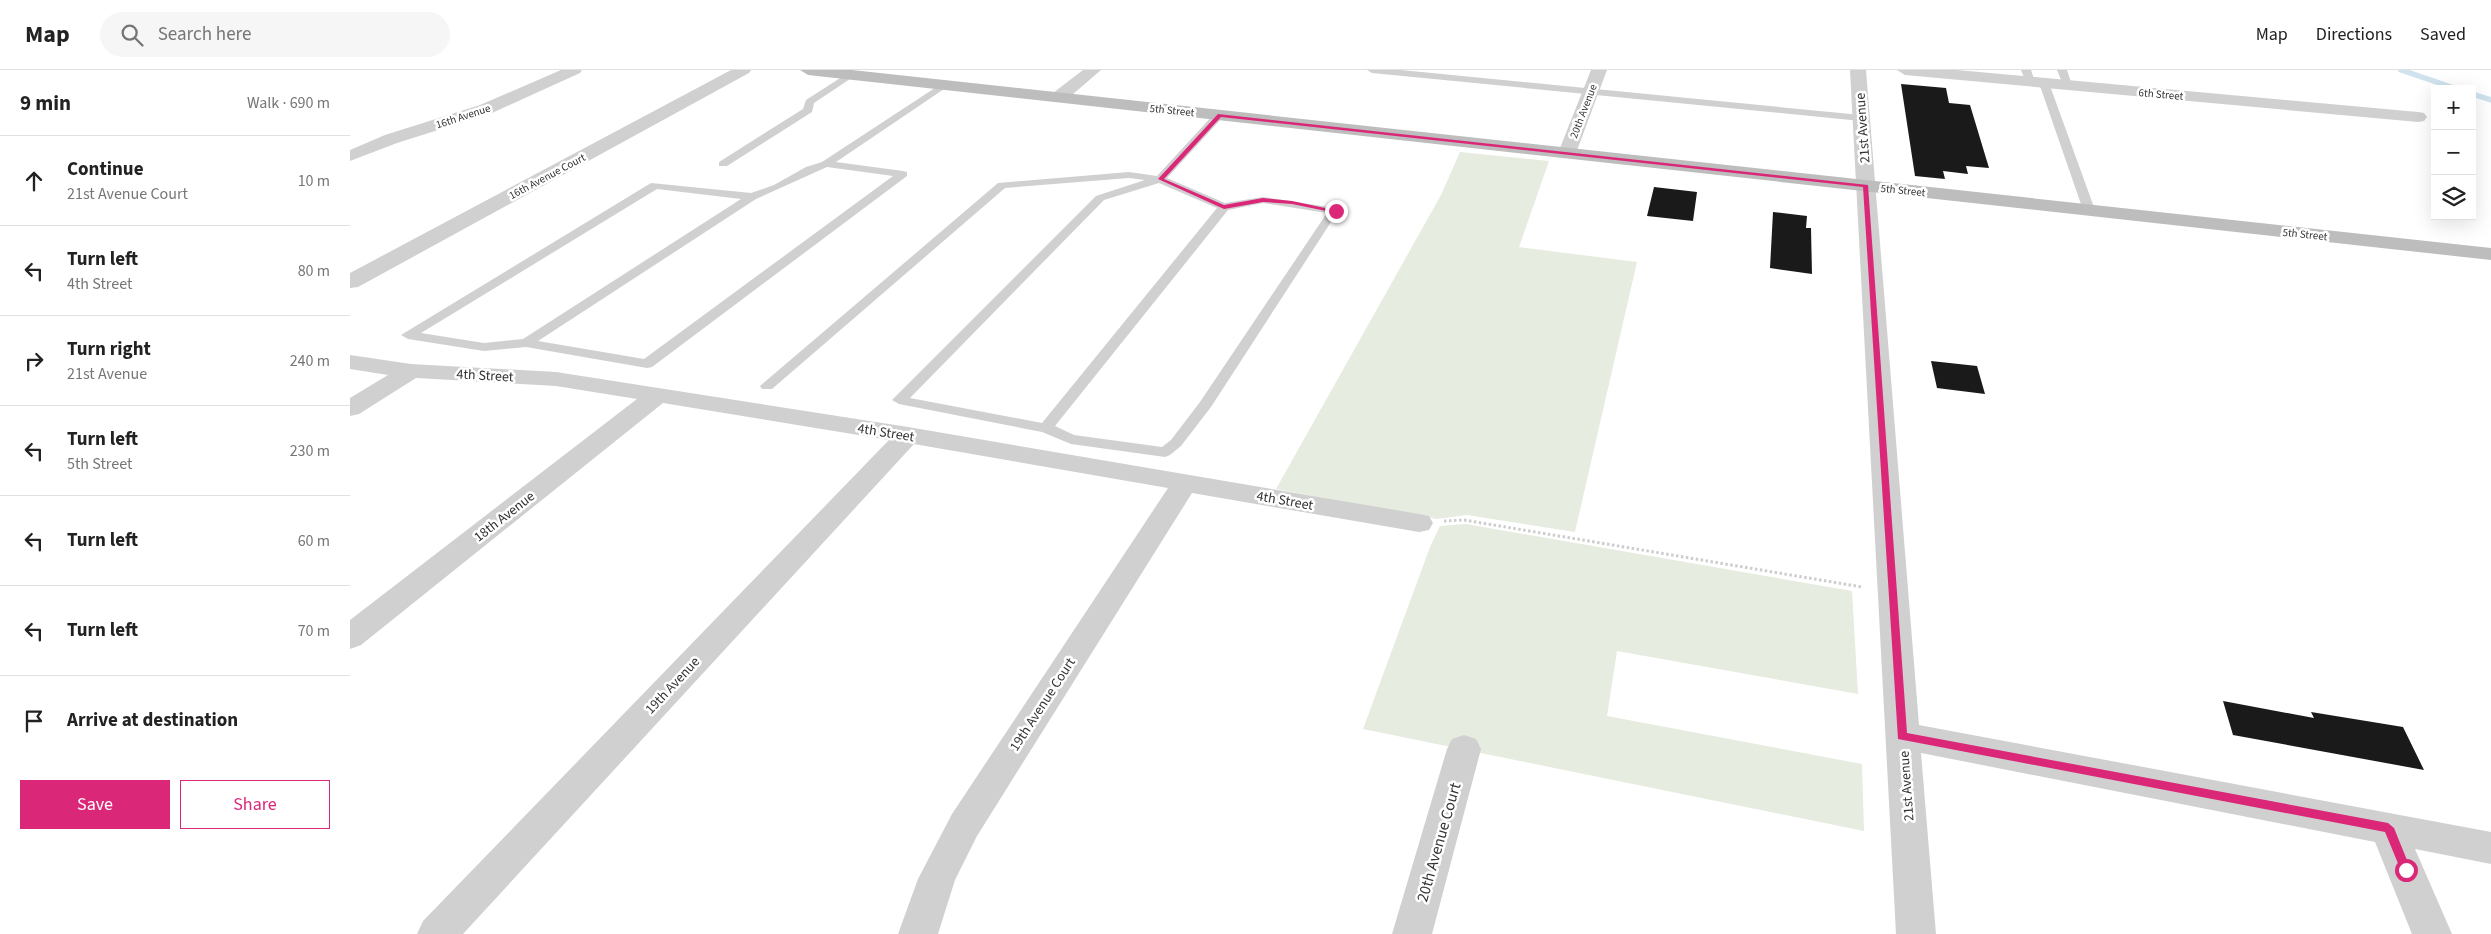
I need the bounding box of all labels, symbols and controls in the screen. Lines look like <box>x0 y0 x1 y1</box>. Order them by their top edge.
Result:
search box <box>100 12 450 57</box>
text: Map <box>25 17 70 52</box>
icon: search <box>118 21 146 49</box>
text: Search here <box>158 21 251 48</box>
text: Map <box>2256 22 2288 47</box>
text: Directions <box>2316 22 2392 47</box>
text: Saved <box>2420 22 2466 47</box>
street label: 20th Avenue <box>1566 82 1601 140</box>
street label: 6th Street <box>2138 85 2184 104</box>
map controls <box>2431 85 2476 220</box>
button: + <box>2431 85 2476 130</box>
text: 9 min <box>20 88 71 118</box>
text: Walk · 690 m <box>247 92 330 114</box>
street label: 21st Avenue <box>1851 92 1875 164</box>
street label: 16th Avenue <box>434 100 493 132</box>
street label: 5th Street <box>1149 101 1195 120</box>
button: − <box>2431 130 2476 175</box>
street label: 16th Avenue Court <box>506 150 588 203</box>
text: Continue <box>67 156 144 183</box>
icon: ahead <box>20 167 48 195</box>
text: 10 m <box>298 170 330 192</box>
button: layers <box>2431 175 2476 220</box>
street label: 5th Street <box>1880 181 1926 200</box>
text: 21st Avenue Court <box>67 183 188 205</box>
route end <box>1325 200 1348 223</box>
street label: 5th Street <box>2282 225 2328 244</box>
text: Turn left <box>67 246 138 273</box>
icon: left <box>20 257 48 285</box>
text: 80 m <box>298 260 330 282</box>
text: 4th Street <box>67 273 132 295</box>
text: Turn right <box>67 336 151 363</box>
icon: right <box>20 347 48 375</box>
text: 240 m <box>290 350 330 372</box>
text: 21st Avenue <box>67 363 147 385</box>
street label: 4th Street <box>456 365 514 387</box>
street label: 4th Street <box>856 419 916 447</box>
text: Turn left <box>67 426 138 453</box>
icon: left <box>20 437 48 465</box>
text: 230 m <box>290 440 330 462</box>
text: 5th Street <box>67 453 132 475</box>
street label: 4th Street <box>1255 486 1315 516</box>
street label: 18th Avenue <box>470 487 539 547</box>
icon: left <box>20 527 48 555</box>
text: Turn left <box>67 527 138 554</box>
text: 60 m <box>298 530 330 552</box>
icon: left <box>20 617 48 645</box>
text: Turn left <box>67 617 138 644</box>
text: 70 m <box>298 620 330 642</box>
street label: 19th Avenue <box>641 652 705 719</box>
street label: 19th Avenue Court <box>1005 654 1081 755</box>
icon: arrive <box>20 707 48 735</box>
text: Arrive at destination <box>67 707 238 734</box>
street label: 21st Avenue <box>1895 750 1919 822</box>
street label: 20th Avenue Court <box>1411 779 1467 905</box>
button: Save <box>20 780 170 829</box>
button: Share <box>180 780 330 829</box>
route start <box>2395 859 2418 882</box>

